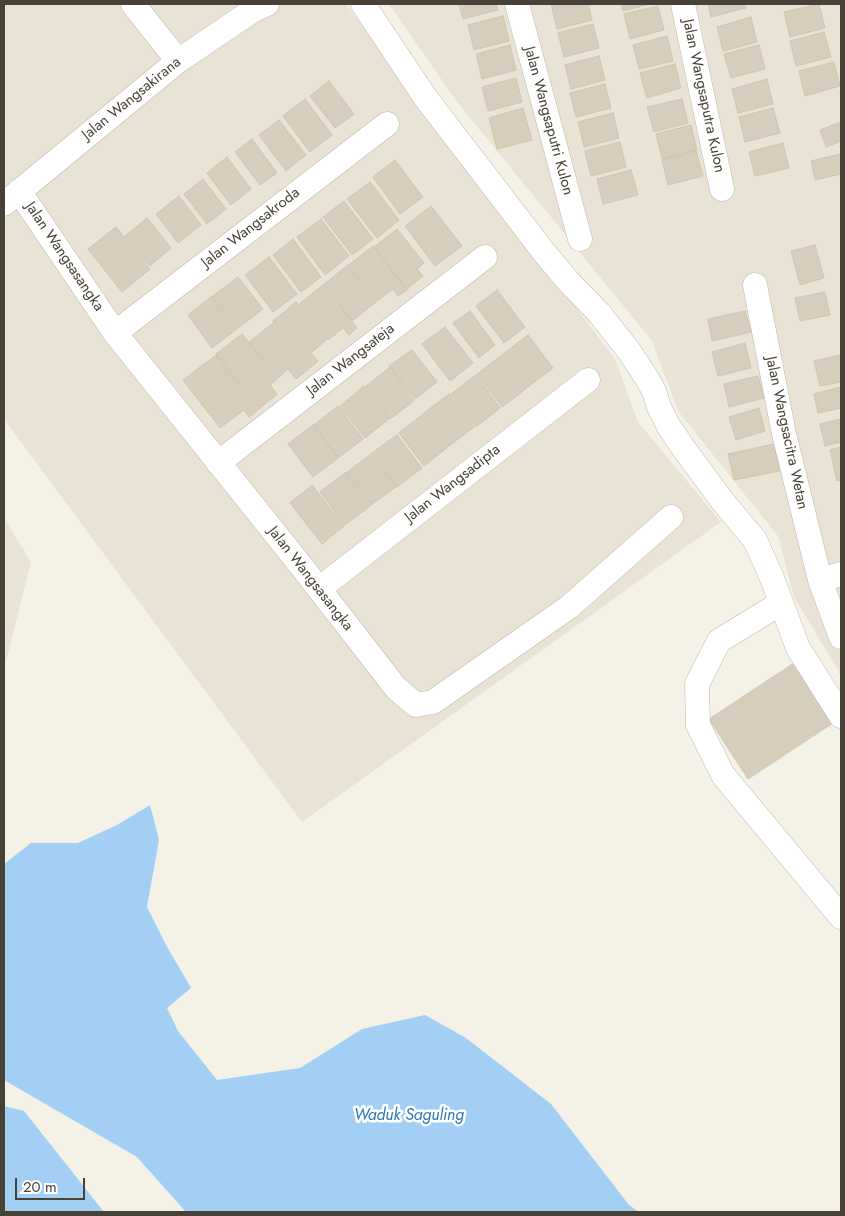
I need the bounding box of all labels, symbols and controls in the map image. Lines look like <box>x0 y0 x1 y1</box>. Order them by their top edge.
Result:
street label: Jalan Wangsaputra Kulon <box>678 18 728 174</box>
street label: Jalan Wangsaputri Kulon <box>519 45 577 197</box>
street label: Jalan Wangsakirana <box>79 54 185 144</box>
street label: Jalan Wangsakroda <box>198 184 304 272</box>
street label: Jalan Wangsasangka <box>21 199 107 315</box>
street label: Jalan Wangsateja <box>304 320 398 400</box>
street label: Jalan Wangsacitra Wetan <box>761 355 811 511</box>
street label: Jalan Wangsadipta <box>402 441 504 527</box>
street label: Jalan Wangsasangka <box>264 523 356 635</box>
water label: Waduk Saguling <box>354 1106 464 1126</box>
scale bar <box>18 1168 88 1200</box>
text: 20 m <box>23 1176 57 1198</box>

